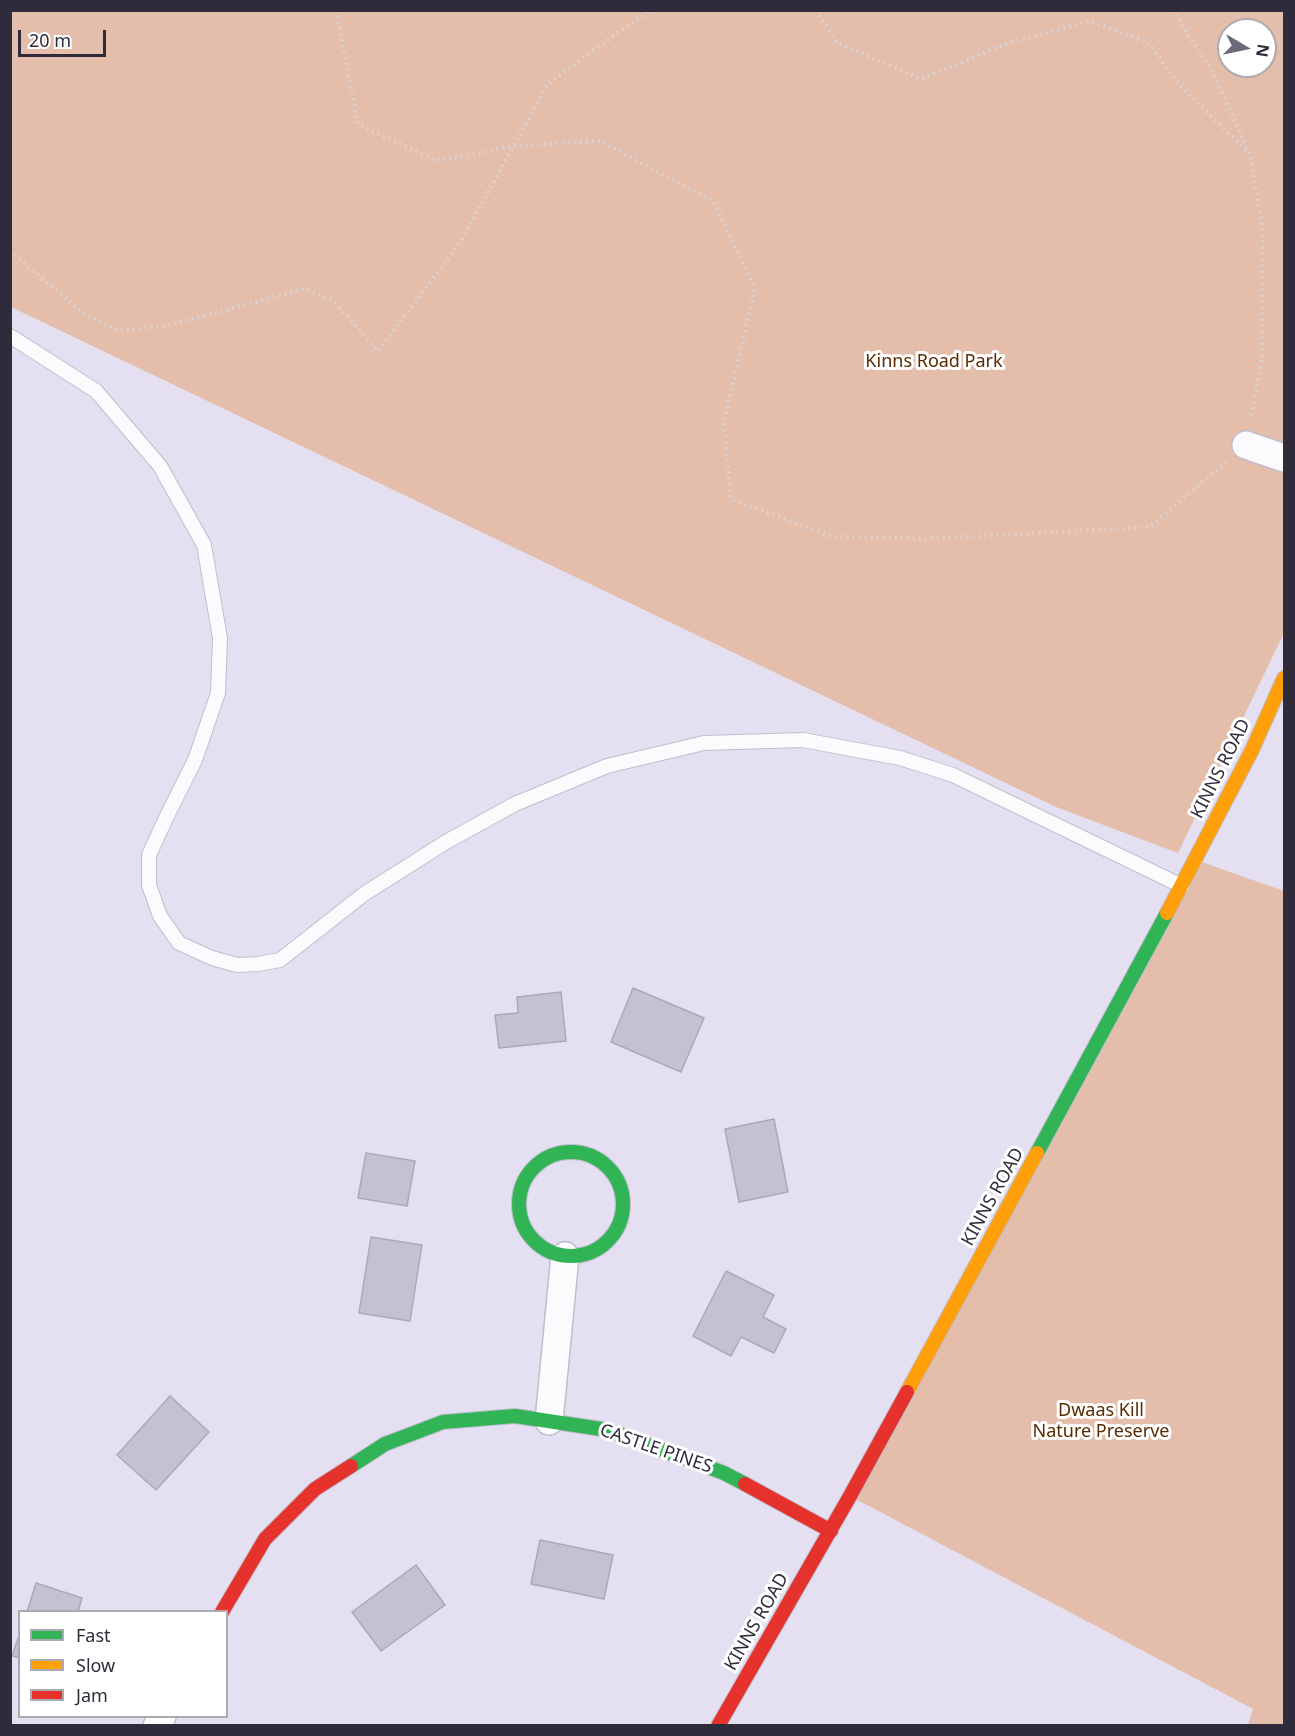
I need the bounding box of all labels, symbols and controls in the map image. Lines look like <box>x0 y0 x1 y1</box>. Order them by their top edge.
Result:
scale bar <box>21 18 110 56</box>
north arrow <box>1217 18 1277 78</box>
text: 20 m <box>29 28 71 52</box>
text: N <box>1251 42 1275 59</box>
park label: Kinns Road Park <box>865 351 1003 373</box>
street label: KINNS ROAD <box>1187 716 1255 822</box>
street label: KINNS ROAD <box>957 1144 1029 1250</box>
park label: Dwaas Kill Nature Preserve <box>1033 1400 1169 1442</box>
street label: CASTLE PINES <box>597 1420 715 1478</box>
street label: KINNS ROAD <box>720 1570 794 1674</box>
legend <box>18 1610 228 1718</box>
text: Fast <box>76 1623 111 1647</box>
text: Slow <box>76 1653 115 1677</box>
text: Jam <box>76 1683 108 1707</box>

